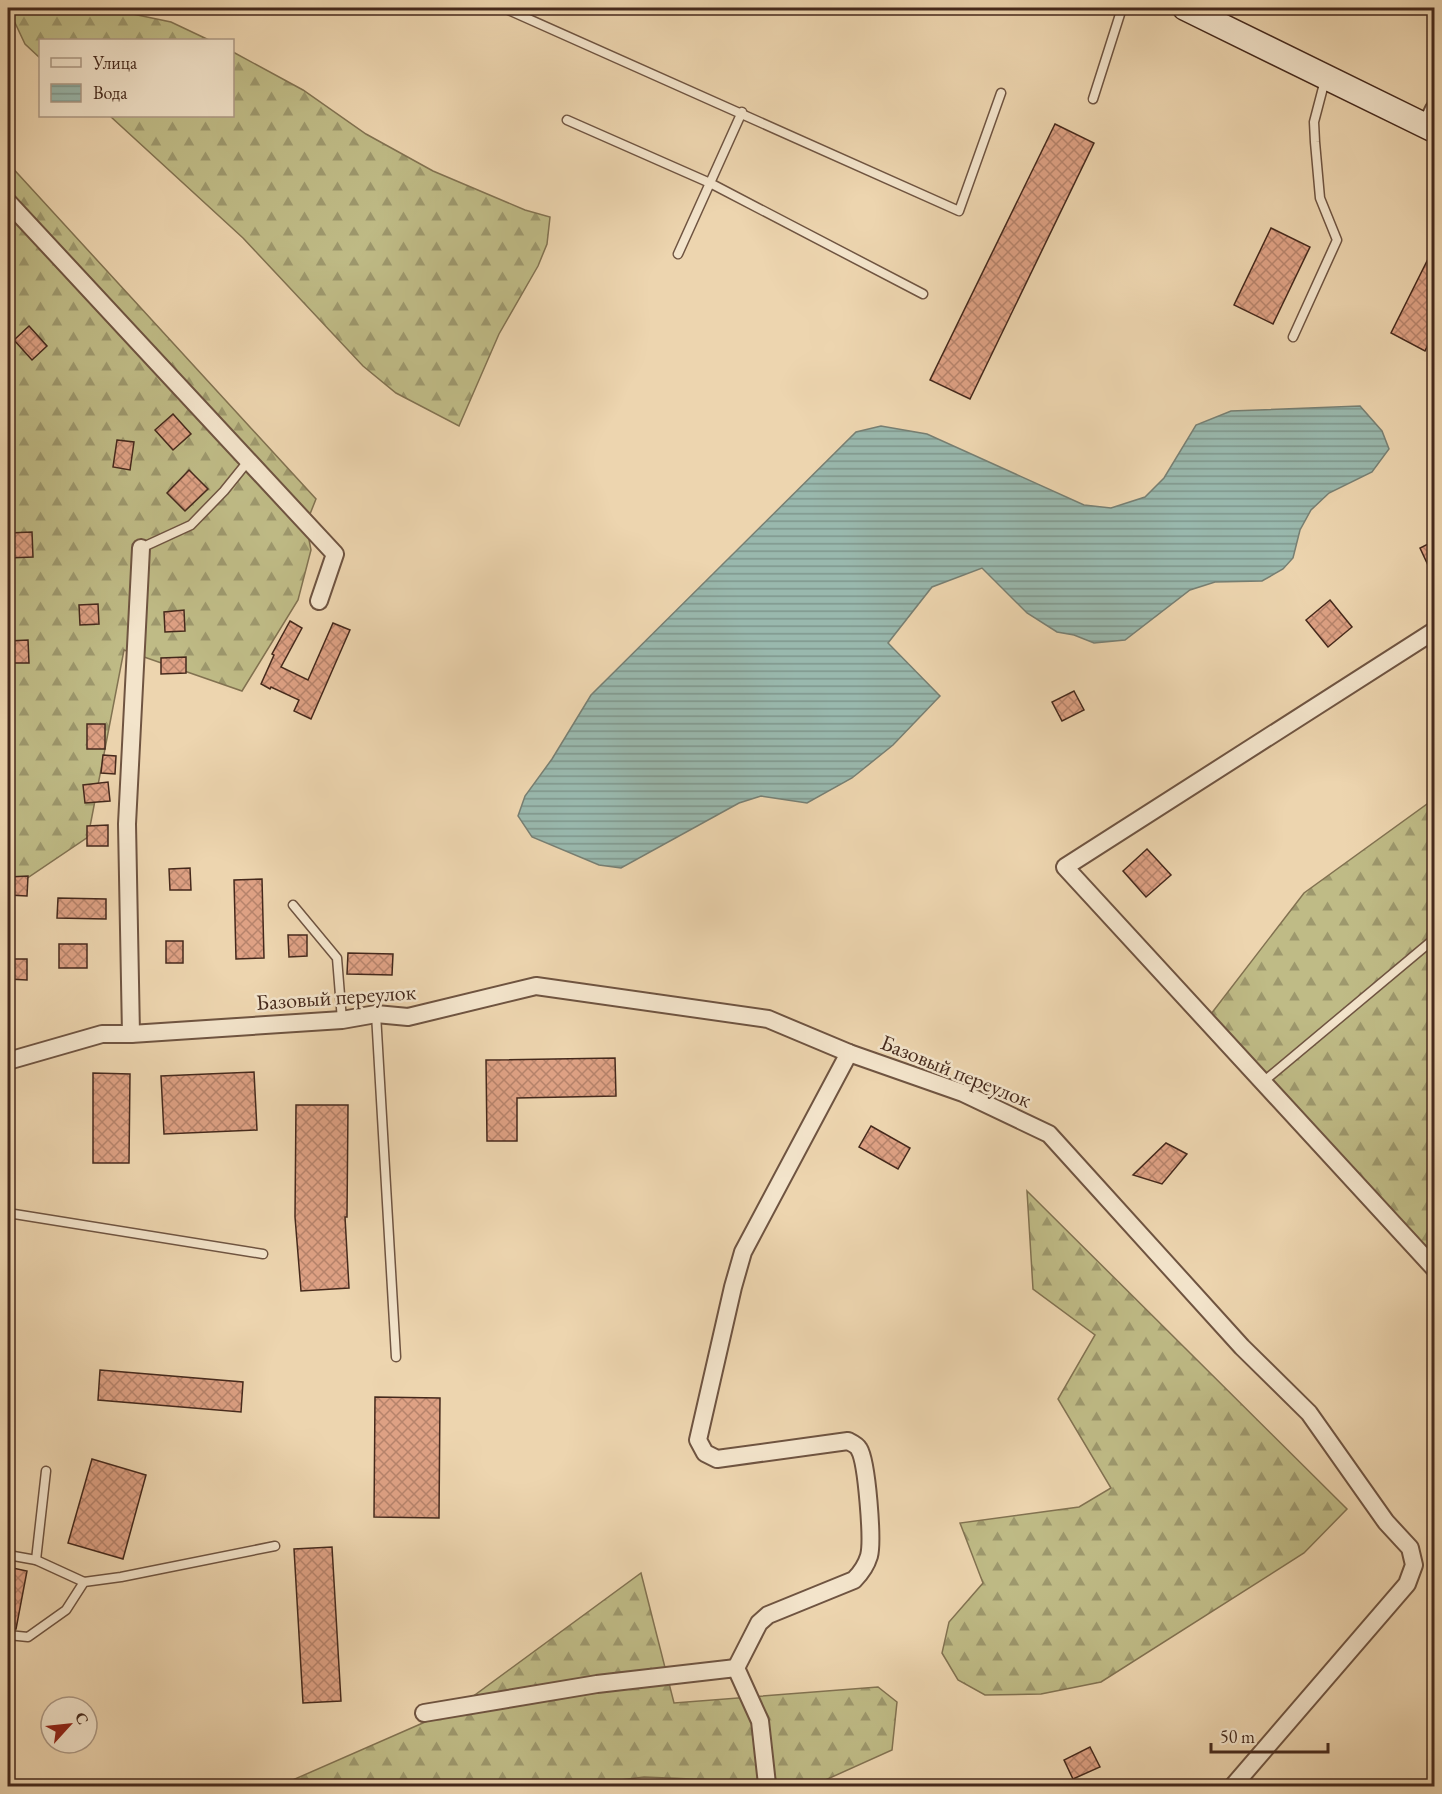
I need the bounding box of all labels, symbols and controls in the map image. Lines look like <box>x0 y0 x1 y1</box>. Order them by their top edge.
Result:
legend <box>39 39 234 117</box>
text: Улица <box>92 51 138 74</box>
text: Вода <box>93 81 128 104</box>
street label: Базовый переулок <box>255 977 417 1017</box>
street label: Базовый переулок <box>876 1028 1036 1115</box>
north arrow <box>39 1695 99 1755</box>
text: С <box>70 1709 94 1728</box>
scale bar <box>1211 1716 1328 1754</box>
text: 50 m <box>1220 1725 1255 1748</box>

